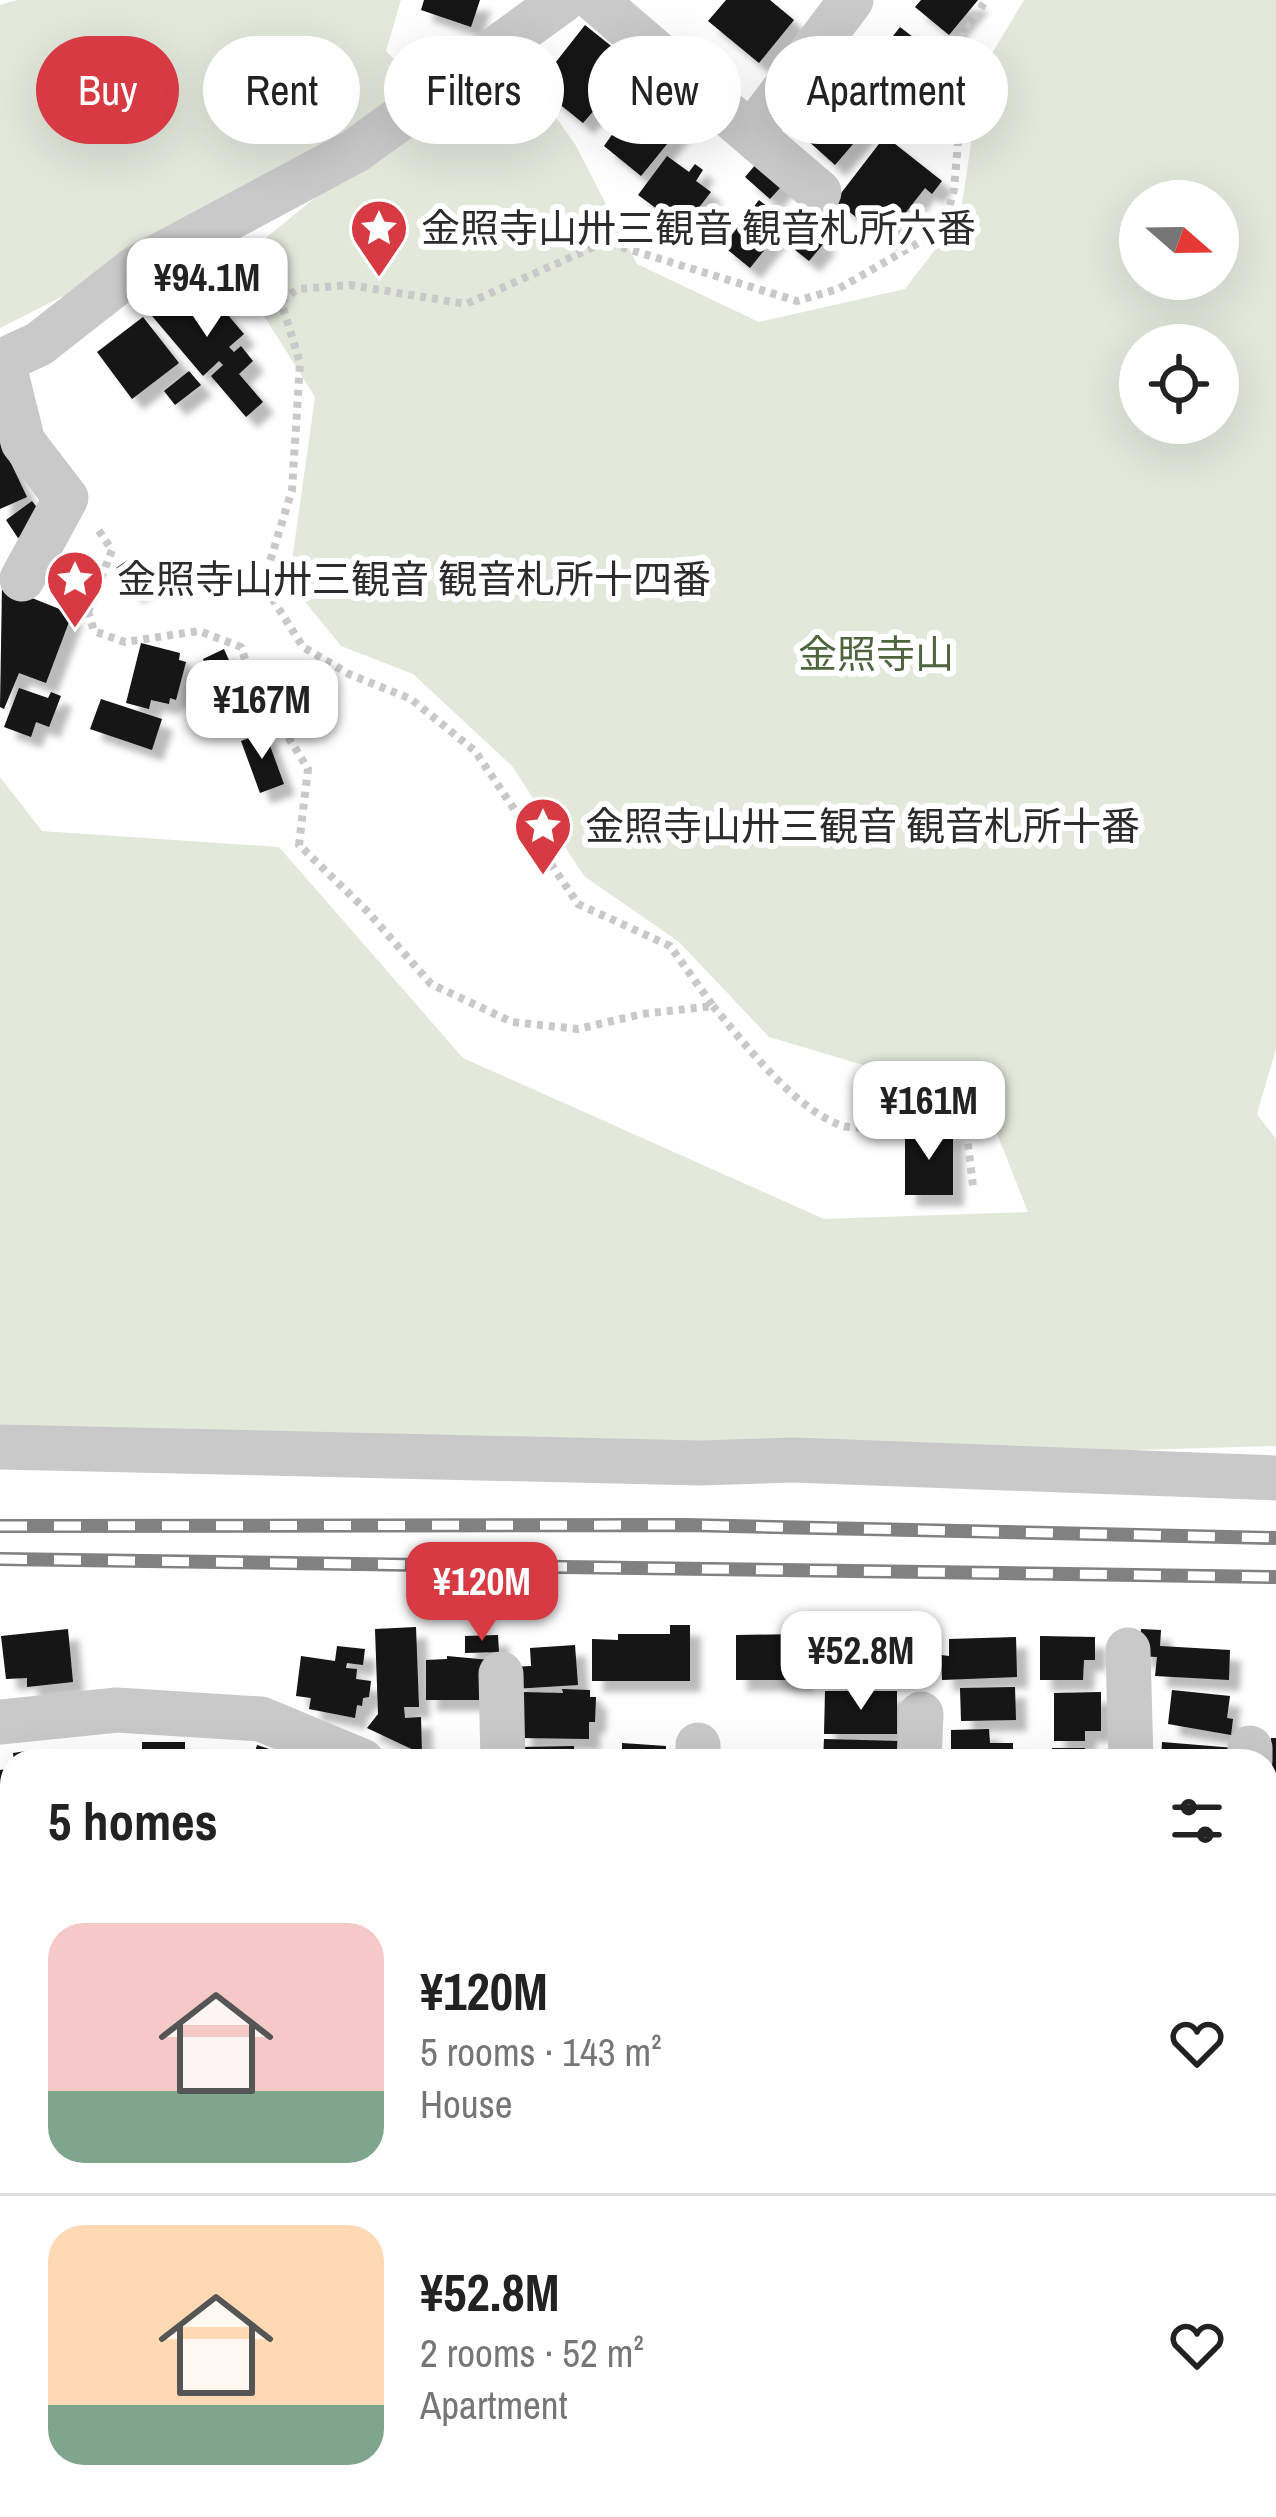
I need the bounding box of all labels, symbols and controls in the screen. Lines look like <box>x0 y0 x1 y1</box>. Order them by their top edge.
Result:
chip: Buy <box>36 36 179 144</box>
chip: Rent <box>203 36 360 144</box>
chip: Filters <box>384 36 564 144</box>
chip: New <box>588 36 741 144</box>
chip: Apartment <box>765 36 1008 144</box>
north arrow <box>1119 180 1239 300</box>
map controls <box>1119 180 1239 444</box>
place icon: 金照寺山卅三観音 観音札所六番 <box>348 197 410 279</box>
place label: 金照寺山卅三観音 観音札所六番 <box>421 202 976 254</box>
pin: ¥94.1M <box>109 238 305 340</box>
text: ¥94.1M <box>154 251 260 303</box>
button: locate <box>1119 324 1239 444</box>
place icon: 金照寺山卅三観音 観音札所十四番 <box>44 548 106 630</box>
place label: 金照寺山卅三観音 観音札所十四番 <box>117 553 711 605</box>
park label: 金照寺山 <box>798 628 954 680</box>
pin: ¥167M <box>178 660 346 762</box>
text: ¥167M <box>213 673 311 725</box>
place icon: 金照寺山卅三観音 観音札所十番 <box>512 795 574 877</box>
place label: 金照寺山卅三観音 観音札所十番 <box>585 800 1140 852</box>
pin: ¥161M <box>845 1061 1013 1163</box>
text: ¥161M <box>880 1074 978 1126</box>
pin: ¥120M <box>398 1542 566 1644</box>
text: ¥120M <box>433 1555 531 1607</box>
pin: ¥52.8M <box>763 1611 959 1713</box>
text: ¥52.8M <box>808 1624 914 1676</box>
text: 5 homes <box>48 1787 218 1856</box>
icon: filters <box>1164 1788 1230 1854</box>
text: ¥120M <box>420 1957 548 2026</box>
icon: home <box>144 1971 288 2115</box>
icon: heart <box>1164 2010 1230 2076</box>
text: 5 rooms · 143 m² <box>420 2026 662 2078</box>
text: House <box>420 2078 512 2130</box>
text: ¥52.8M <box>420 2258 560 2327</box>
icon: home <box>144 2273 288 2417</box>
icon: heart <box>1164 2312 1230 2378</box>
text: 2 rooms · 52 m² <box>420 2327 644 2379</box>
text: Apartment <box>420 2379 568 2431</box>

